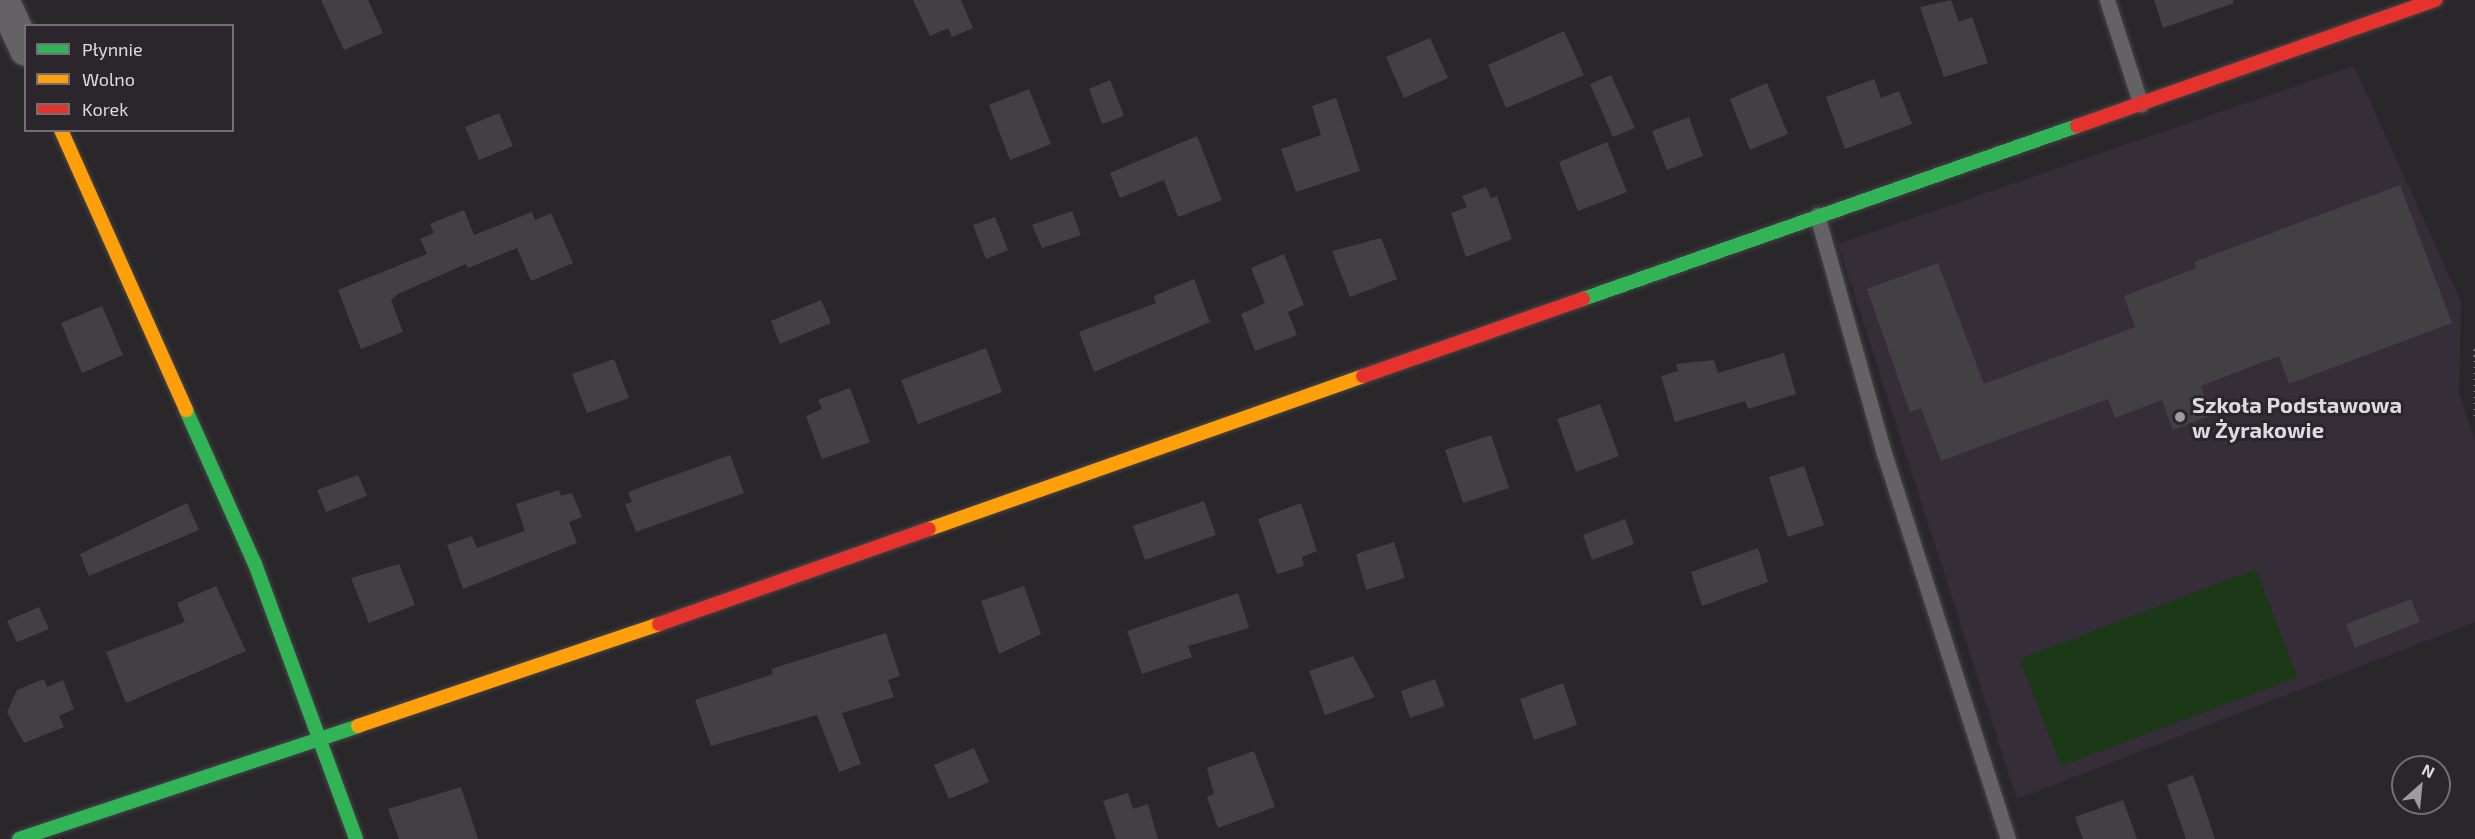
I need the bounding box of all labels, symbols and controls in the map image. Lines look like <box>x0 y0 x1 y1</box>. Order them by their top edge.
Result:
legend <box>24 24 234 132</box>
text: Płynnie <box>82 38 143 60</box>
text: Wolno <box>82 68 135 90</box>
text: Korek <box>82 98 128 120</box>
place label: Szkoła Podstawowa w Żyrakowie <box>2192 391 2402 442</box>
marker: Szkoła Podstawowa w Żyrakowie <box>2173 410 2187 424</box>
north arrow <box>2391 755 2451 815</box>
text: N <box>2419 759 2438 781</box>

